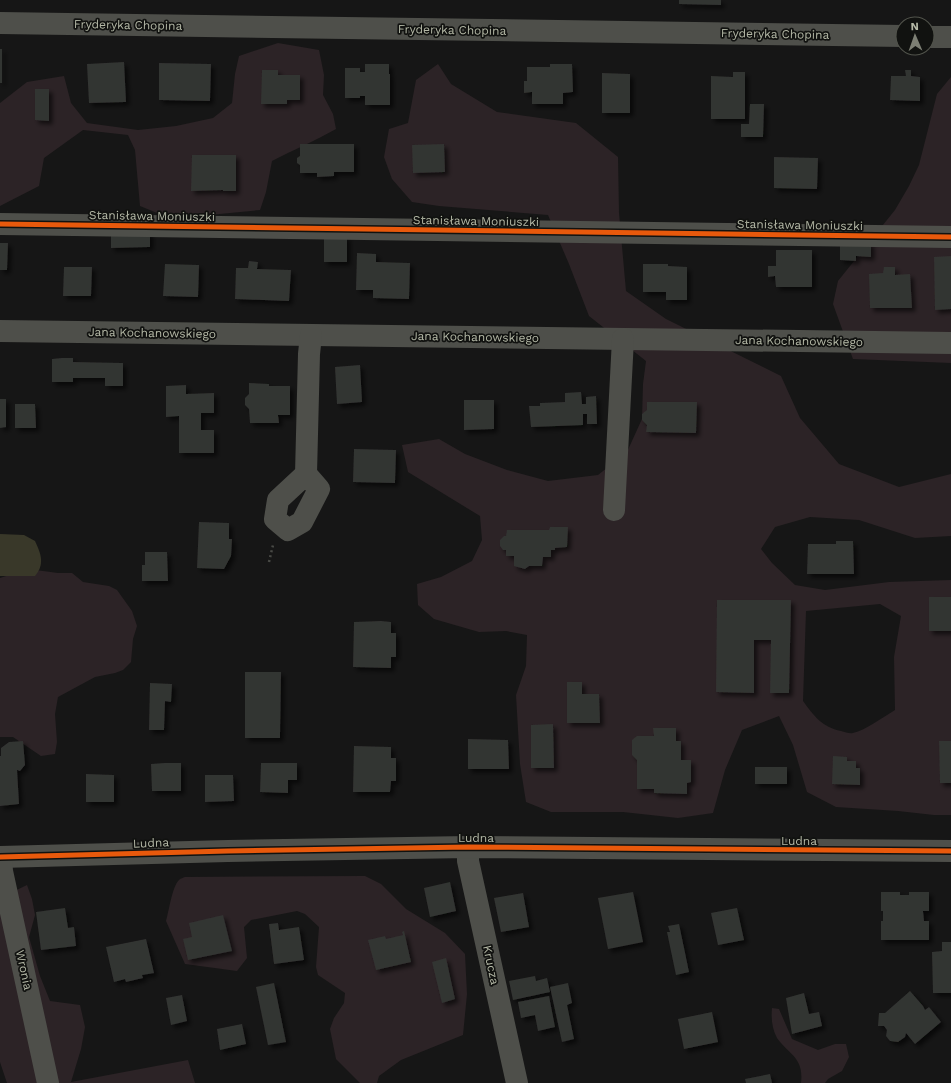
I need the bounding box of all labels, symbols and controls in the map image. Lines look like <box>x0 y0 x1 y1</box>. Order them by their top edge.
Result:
north arrow <box>895 16 935 56</box>
street label: Fryderyka Chopina <box>74 17 183 33</box>
text: N <box>910 20 919 33</box>
street label: Fryderyka Chopina <box>398 22 507 38</box>
street label: Fryderyka Chopina <box>721 26 830 42</box>
street label: Stanisława Moniuszki <box>89 208 215 224</box>
street label: Stanisława Moniuszki <box>413 213 539 229</box>
street label: Stanisława Moniuszki <box>737 217 863 233</box>
street label: Jana Kochanowskiego <box>88 325 216 341</box>
street label: Jana Kochanowskiego <box>411 329 539 345</box>
street label: Jana Kochanowskiego <box>735 333 863 349</box>
street label: Ludna <box>458 831 494 845</box>
street label: Ludna <box>781 834 817 848</box>
street label: Ludna <box>133 835 170 851</box>
street label: Krucza <box>480 944 502 986</box>
street label: Wronia <box>13 949 35 991</box>

